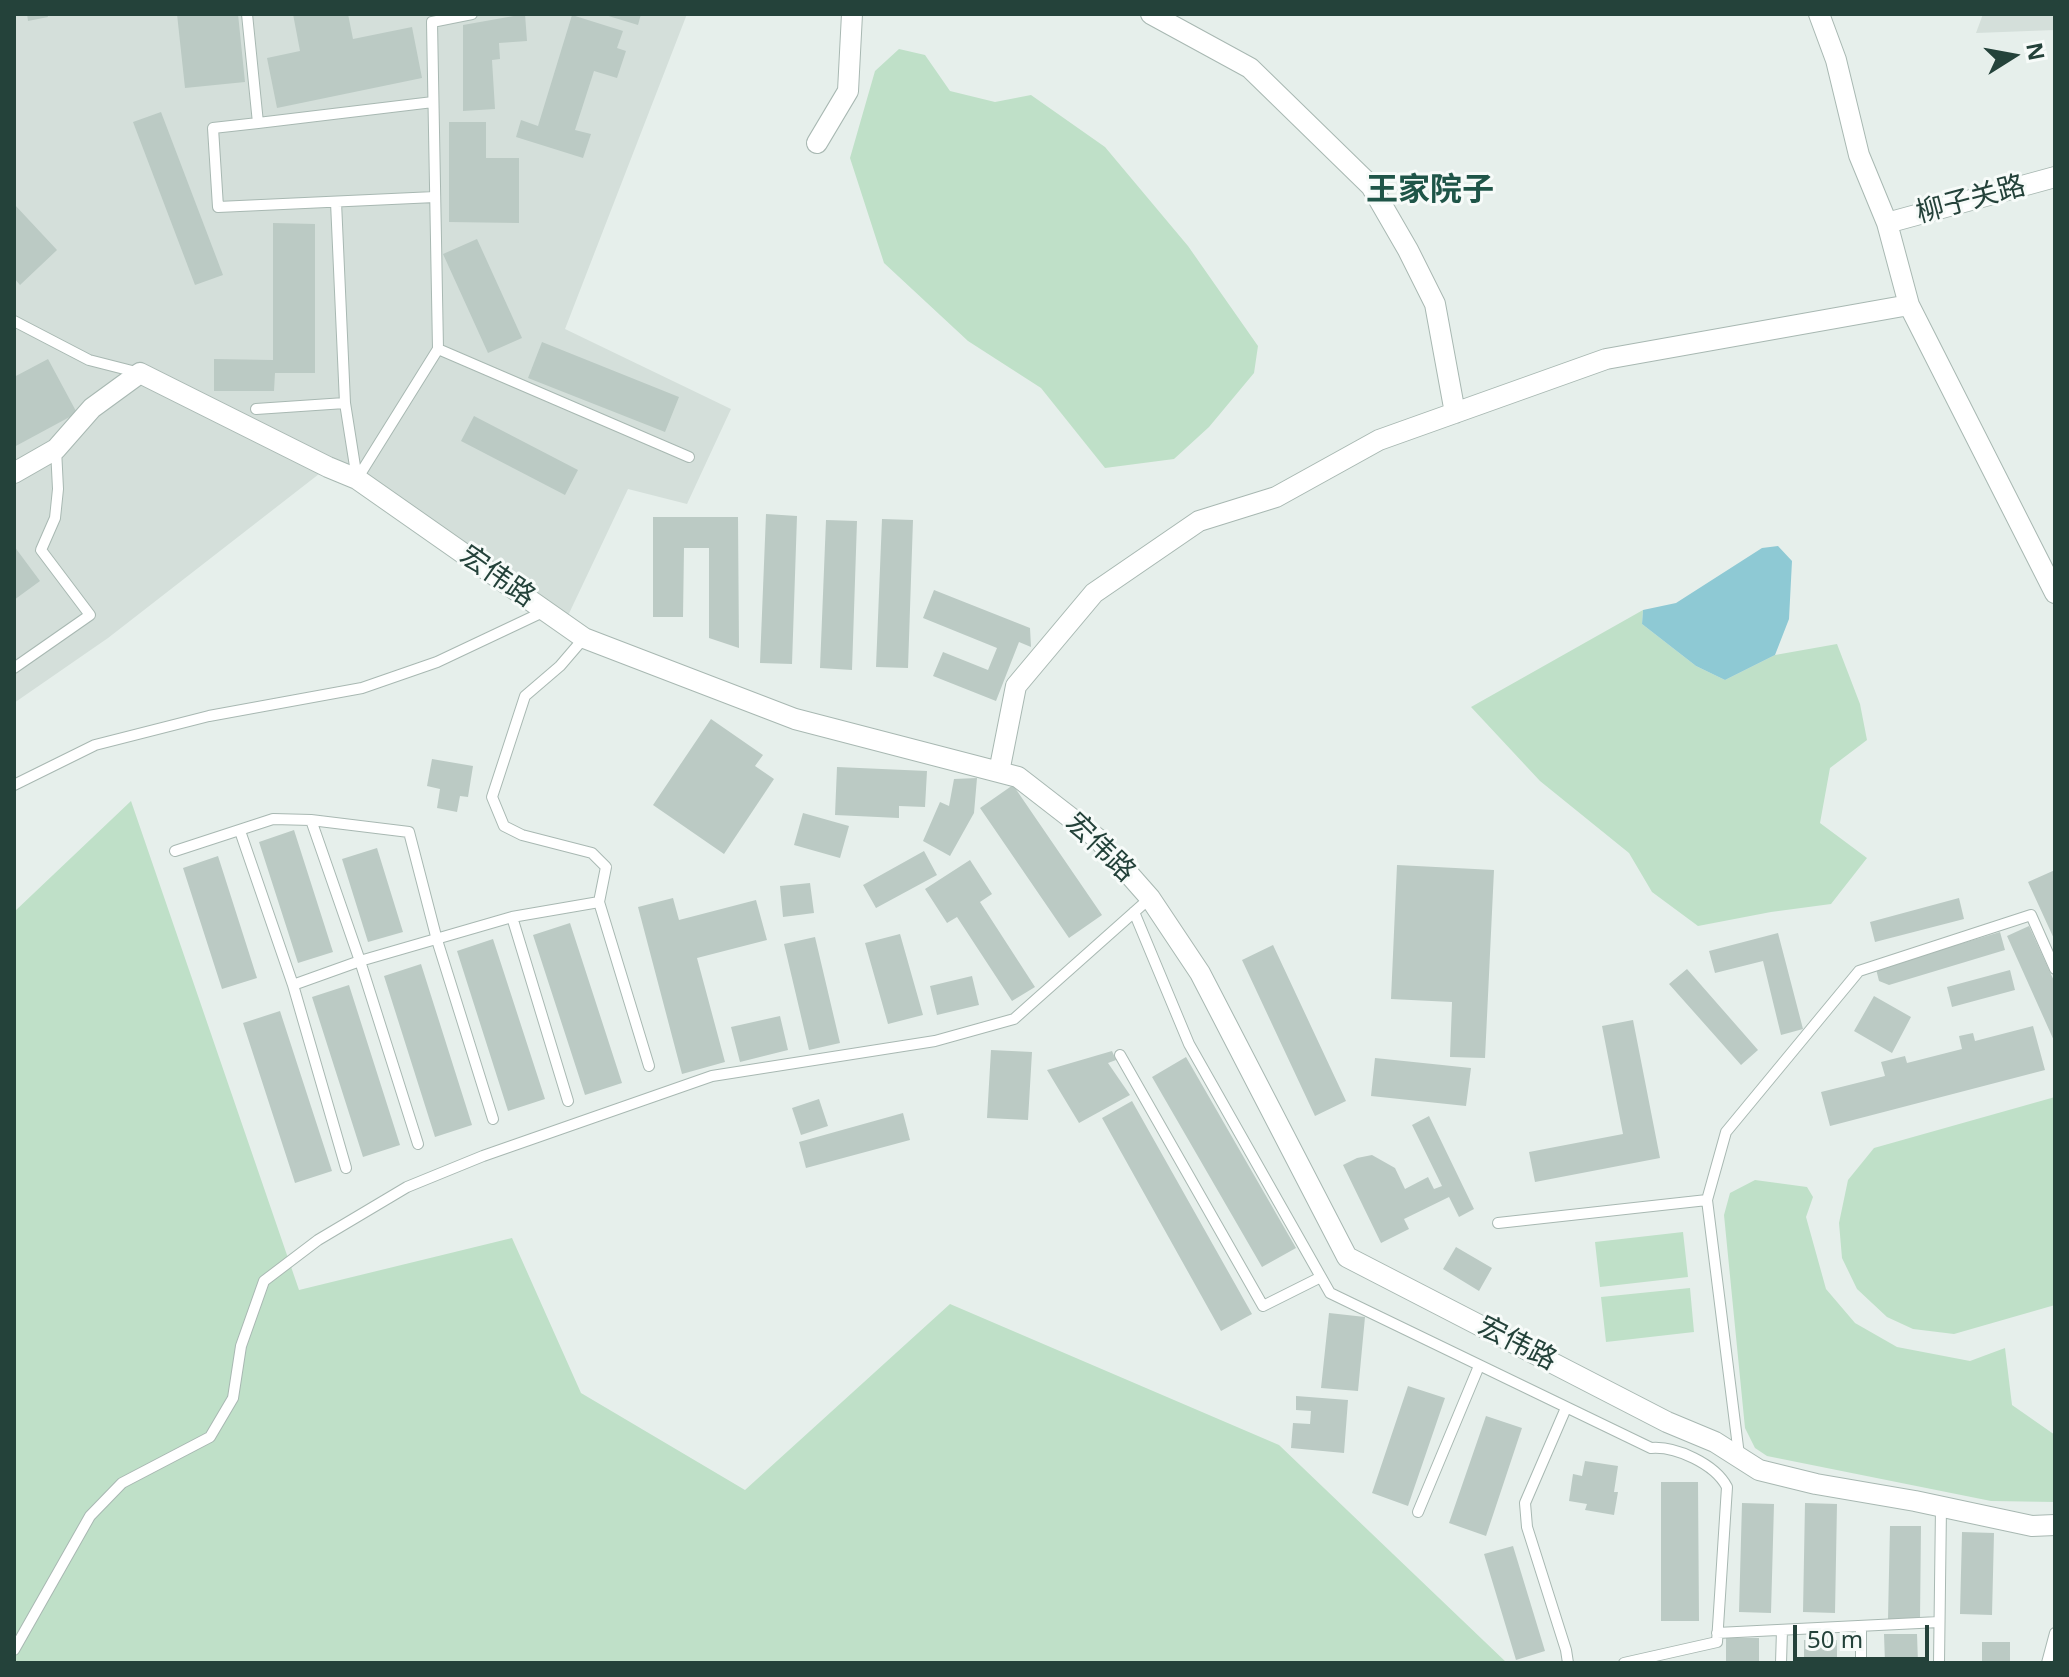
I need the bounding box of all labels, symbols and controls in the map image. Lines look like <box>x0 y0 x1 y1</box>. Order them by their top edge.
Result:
north arrow <box>1973 16 2053 96</box>
text: N <box>2020 40 2053 63</box>
street label: 柳子关路 <box>1913 169 2029 231</box>
district label: 王家院子 <box>1366 172 1494 210</box>
street label: 宏伟路 <box>453 539 541 615</box>
street label: 宏伟路 <box>1058 807 1142 889</box>
street label: 宏伟路 <box>1472 1310 1562 1378</box>
scale bar <box>1797 1609 1933 1659</box>
text: 50 m <box>1807 1622 1863 1655</box>

